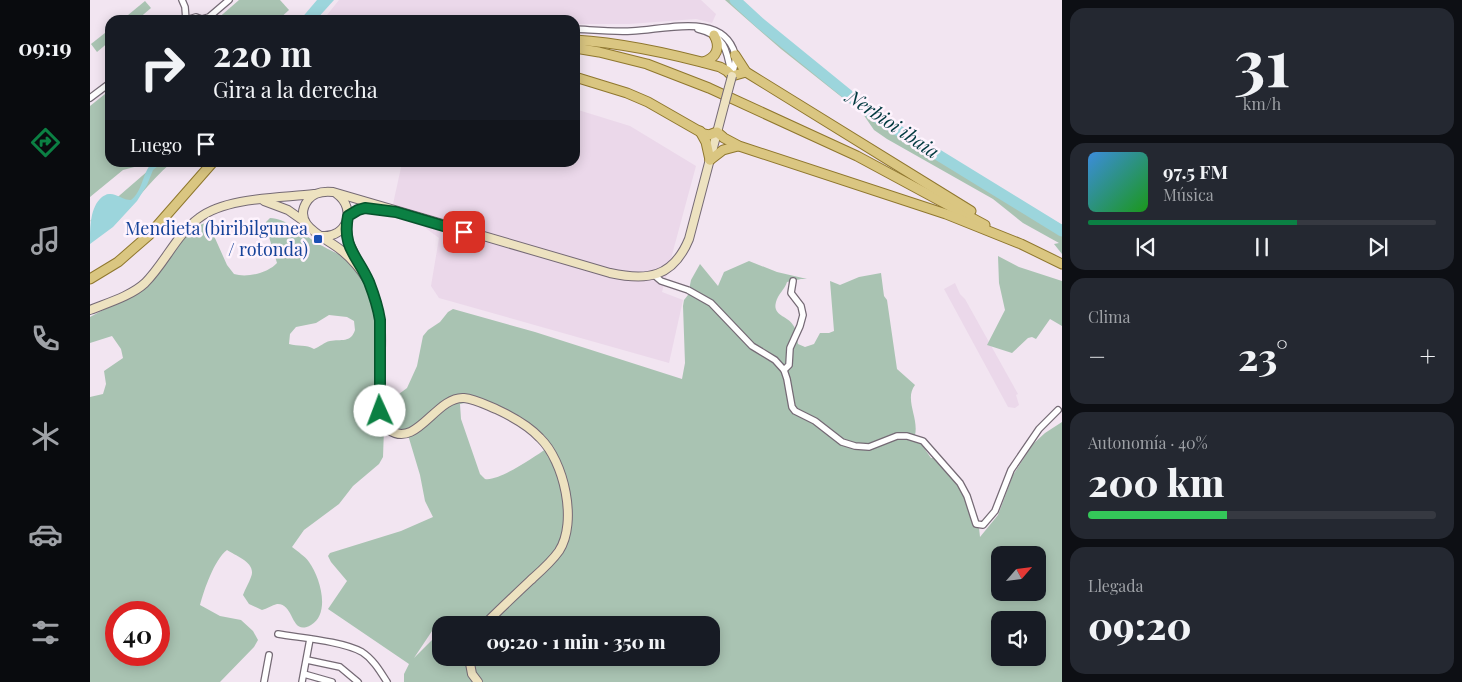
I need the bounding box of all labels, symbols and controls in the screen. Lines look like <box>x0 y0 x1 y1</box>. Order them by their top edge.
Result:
text: 31 <box>1234 17 1290 103</box>
text: 220 m <box>213 29 312 76</box>
text: 09:19 <box>18 32 72 62</box>
icon: right <box>130 35 195 100</box>
text: Gira a la derecha <box>213 74 378 104</box>
water label: Nerbioi ibaia <box>841 82 945 164</box>
text: km/h <box>1243 93 1281 114</box>
icon: directions <box>28 125 63 160</box>
icon: arrive <box>192 130 220 158</box>
text: Luego <box>130 131 182 157</box>
text: 97.5 FM <box>1163 158 1228 184</box>
text: Música <box>1163 184 1214 205</box>
pin <box>443 211 485 253</box>
place label: Mendieta (biribilgunea / rotonda) <box>125 216 308 261</box>
icon: arrive <box>450 218 478 246</box>
icon: music <box>28 223 63 258</box>
marker: Mendieta (biribilgunea / rotonda) <box>312 233 324 245</box>
icon: previous <box>1132 233 1160 261</box>
icon: pause <box>1248 233 1276 261</box>
icon: next <box>1364 233 1392 261</box>
text: Clima <box>1088 306 1130 327</box>
icon: phone <box>28 321 63 356</box>
text: 23° <box>1238 330 1288 381</box>
text: − <box>1088 337 1106 374</box>
text: + <box>1420 337 1436 374</box>
position arrow <box>353 384 405 436</box>
icon: climate <box>28 419 63 454</box>
text: Autonomía · 40% <box>1088 432 1208 453</box>
text: 200 km <box>1088 456 1224 507</box>
icon: car <box>28 517 63 552</box>
north arrow <box>991 546 1046 601</box>
map controls <box>991 546 1046 666</box>
text: Llegada <box>1088 575 1143 596</box>
text: 09:20 <box>1088 599 1191 650</box>
speed limit sign: 40 <box>105 601 170 666</box>
button: sound <box>991 611 1046 666</box>
icon: filters <box>28 615 63 650</box>
text: 09:20 · 1 min · 350 m <box>486 628 666 654</box>

